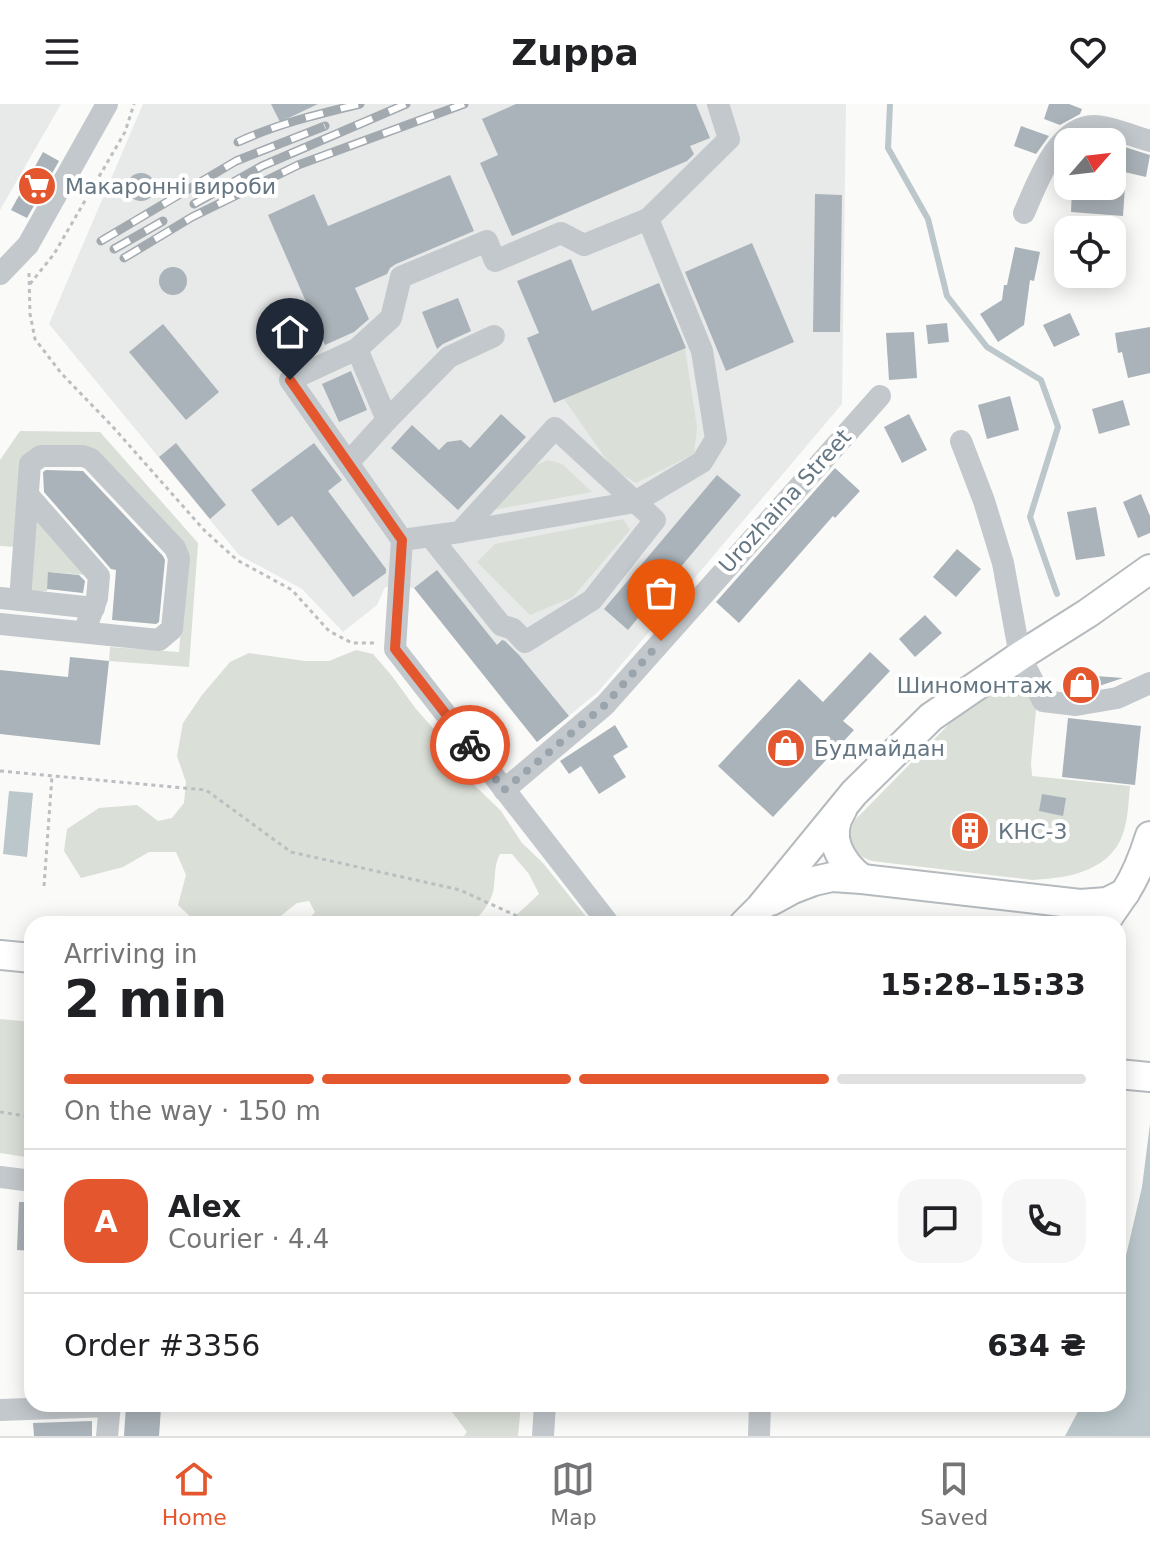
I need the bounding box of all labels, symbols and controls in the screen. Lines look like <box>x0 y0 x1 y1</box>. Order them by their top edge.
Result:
icon: menu <box>40 30 84 74</box>
icon: heart <box>1066 30 1110 74</box>
text: Zuppa <box>511 32 639 73</box>
north arrow <box>1054 128 1126 200</box>
map controls <box>1054 128 1126 288</box>
supermarket icon: Макаронні вироби <box>16 165 58 207</box>
place label: Макаронні вироби <box>65 174 276 199</box>
button: locate <box>1054 216 1126 288</box>
pin <box>256 298 324 380</box>
icon: home <box>268 310 312 354</box>
street label: Urozhaina Street <box>714 424 856 578</box>
pin <box>627 559 695 641</box>
icon: bag <box>639 571 683 615</box>
shop icon: Шиномонтаж <box>1060 664 1102 706</box>
place label: Шиномонтаж <box>897 673 1053 698</box>
courier <box>430 705 510 785</box>
icon: bike <box>448 723 492 767</box>
shop icon: Будмайдан <box>765 727 807 769</box>
place label: Будмайдан <box>814 736 945 761</box>
building icon: КНС-3 <box>949 810 991 852</box>
place label: КНС-3 <box>998 819 1067 844</box>
text: Arriving in <box>64 939 198 969</box>
text: 15:28–15:33 <box>880 967 1086 1002</box>
text: 2 min <box>64 969 227 1029</box>
text: On the way · 150 m <box>64 1096 321 1126</box>
button: chat <box>898 1179 982 1263</box>
button: phone <box>1002 1179 1086 1263</box>
text: Alex <box>168 1189 241 1224</box>
text: A <box>94 1204 118 1239</box>
text: Courier · 4.4 <box>168 1224 329 1254</box>
text: Order #3356 <box>64 1328 260 1363</box>
text: 634 ₴ <box>987 1328 1086 1363</box>
tab: Home <box>162 1457 227 1530</box>
tab: Map <box>550 1457 597 1530</box>
tab: Saved <box>920 1457 988 1530</box>

